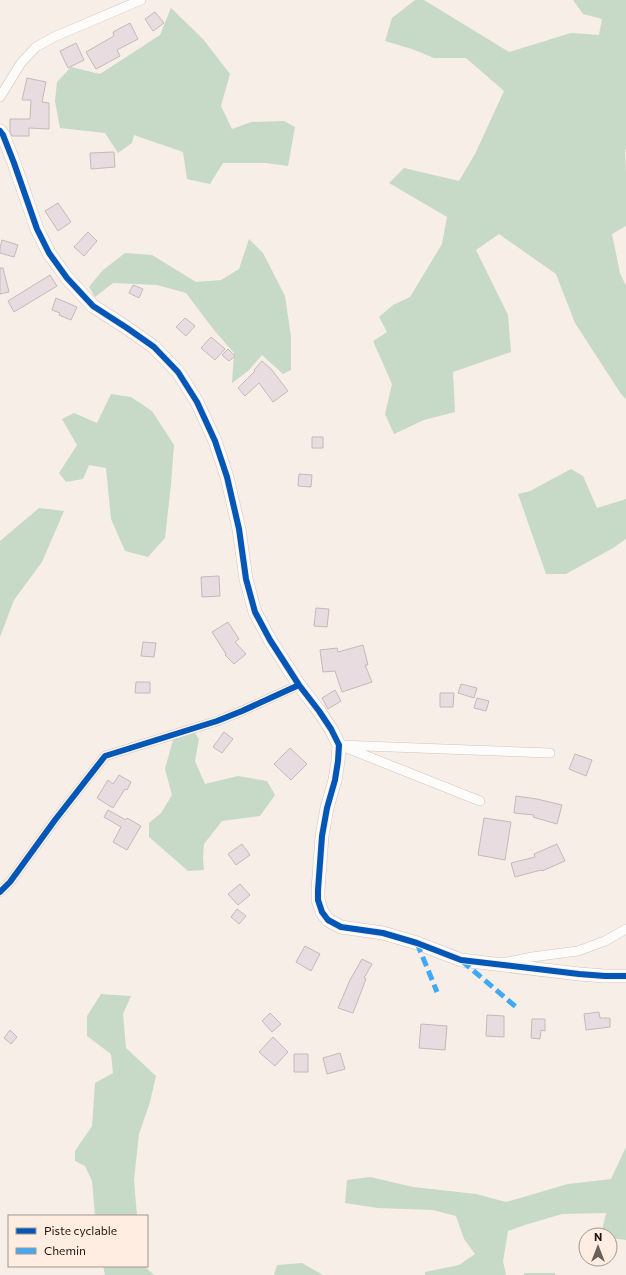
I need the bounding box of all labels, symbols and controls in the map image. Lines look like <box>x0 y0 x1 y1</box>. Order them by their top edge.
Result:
legend <box>8 1215 148 1267</box>
text: Piste cyclable <box>44 1223 117 1237</box>
north arrow <box>578 1227 618 1267</box>
text: N <box>594 1230 602 1243</box>
text: Chemin <box>44 1243 86 1257</box>

